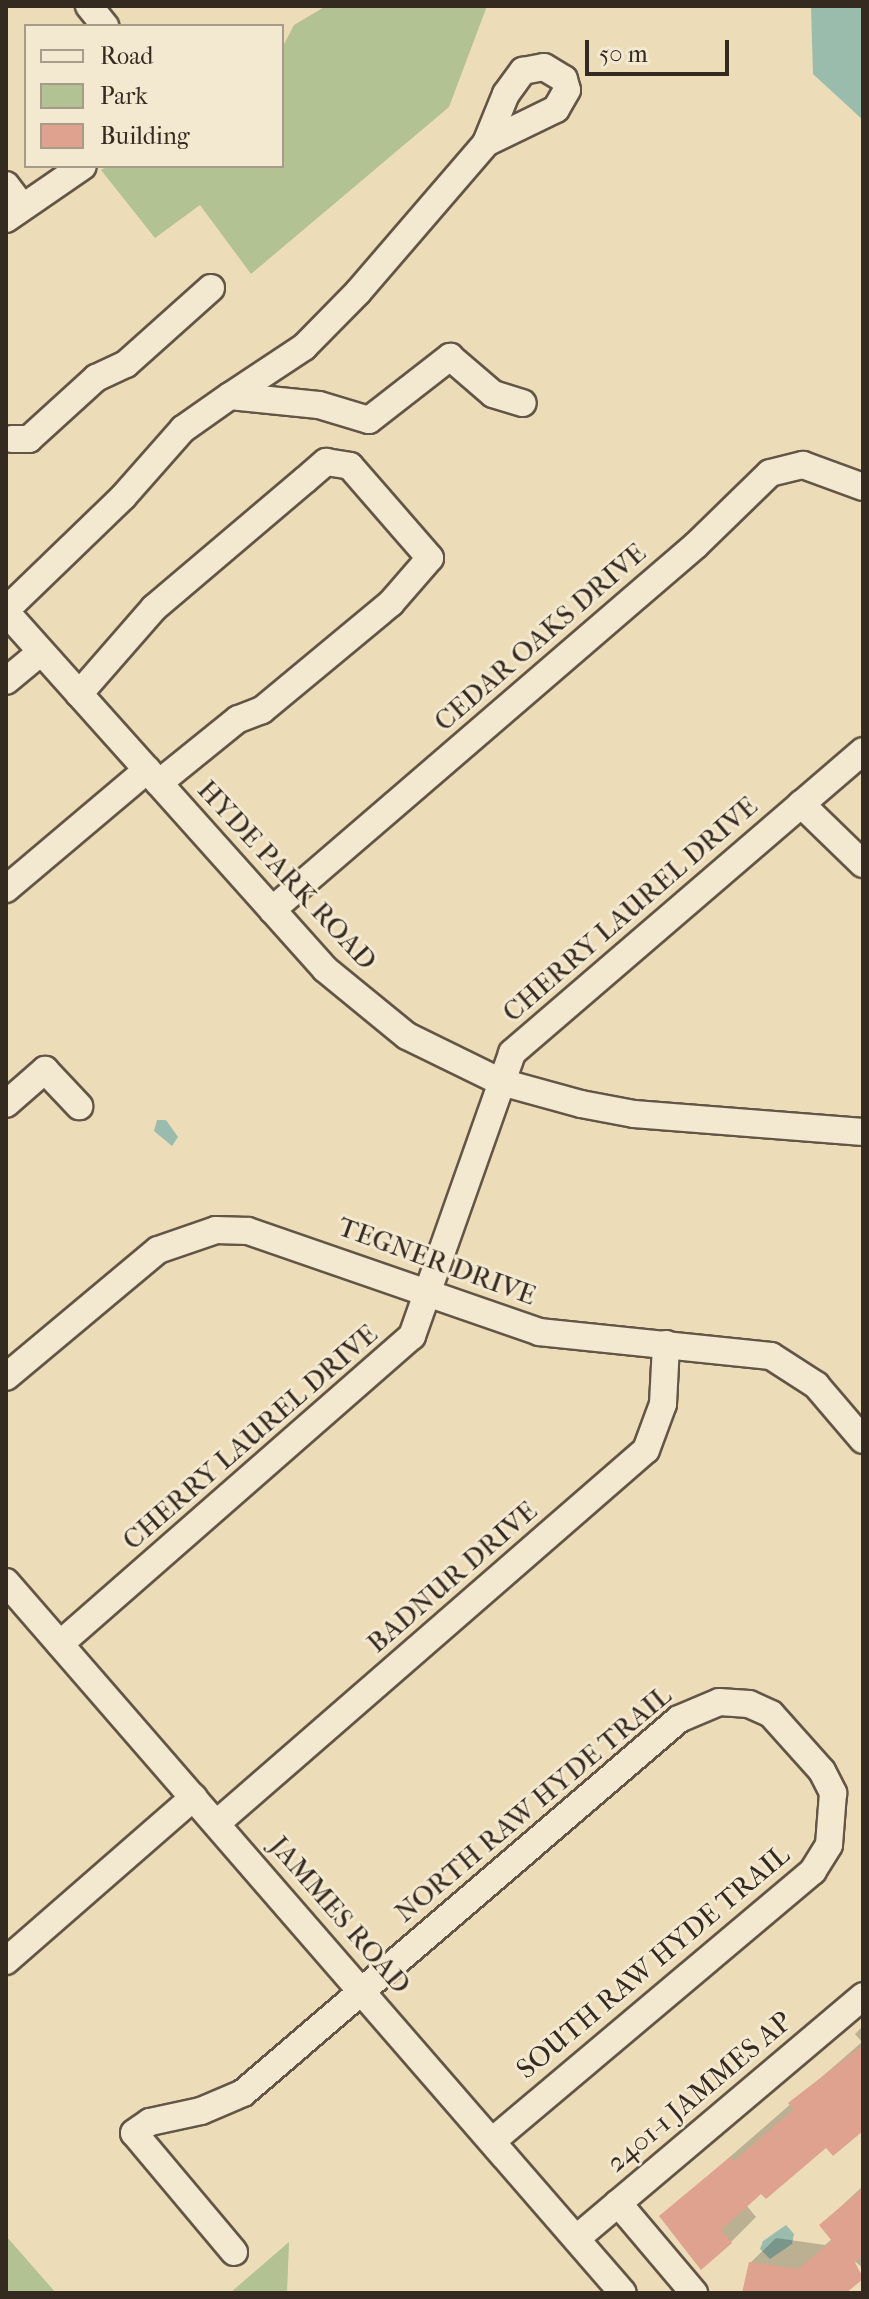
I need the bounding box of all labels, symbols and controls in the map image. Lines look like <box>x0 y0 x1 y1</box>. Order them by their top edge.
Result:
legend <box>24 24 284 168</box>
scale bar <box>589 24 733 74</box>
text: 50 m <box>599 40 648 68</box>
text: Road <box>100 42 153 70</box>
text: Park <box>100 82 148 110</box>
text: Building <box>100 122 190 150</box>
street label: CEDAR OAKS DRIVE <box>427 536 653 738</box>
street label: HYDE PARK ROAD <box>190 773 384 977</box>
street label: CHERRY LAUREL DRIVE <box>496 789 764 1029</box>
street label: TEGNER DRIVE <box>333 1210 541 1312</box>
street label: CHERRY LAUREL DRIVE <box>116 1317 384 1557</box>
street label: BADNUR DRIVE <box>360 1494 544 1660</box>
street label: NORTH RAW HYDE TRAIL <box>388 1679 678 1929</box>
street label: JAMMES ROAD <box>262 1829 418 2001</box>
street label: SOUTH RAW HYDE TRAIL <box>510 1838 796 2086</box>
street label: 2401-1 JAMMES AP <box>599 2005 799 2179</box>

